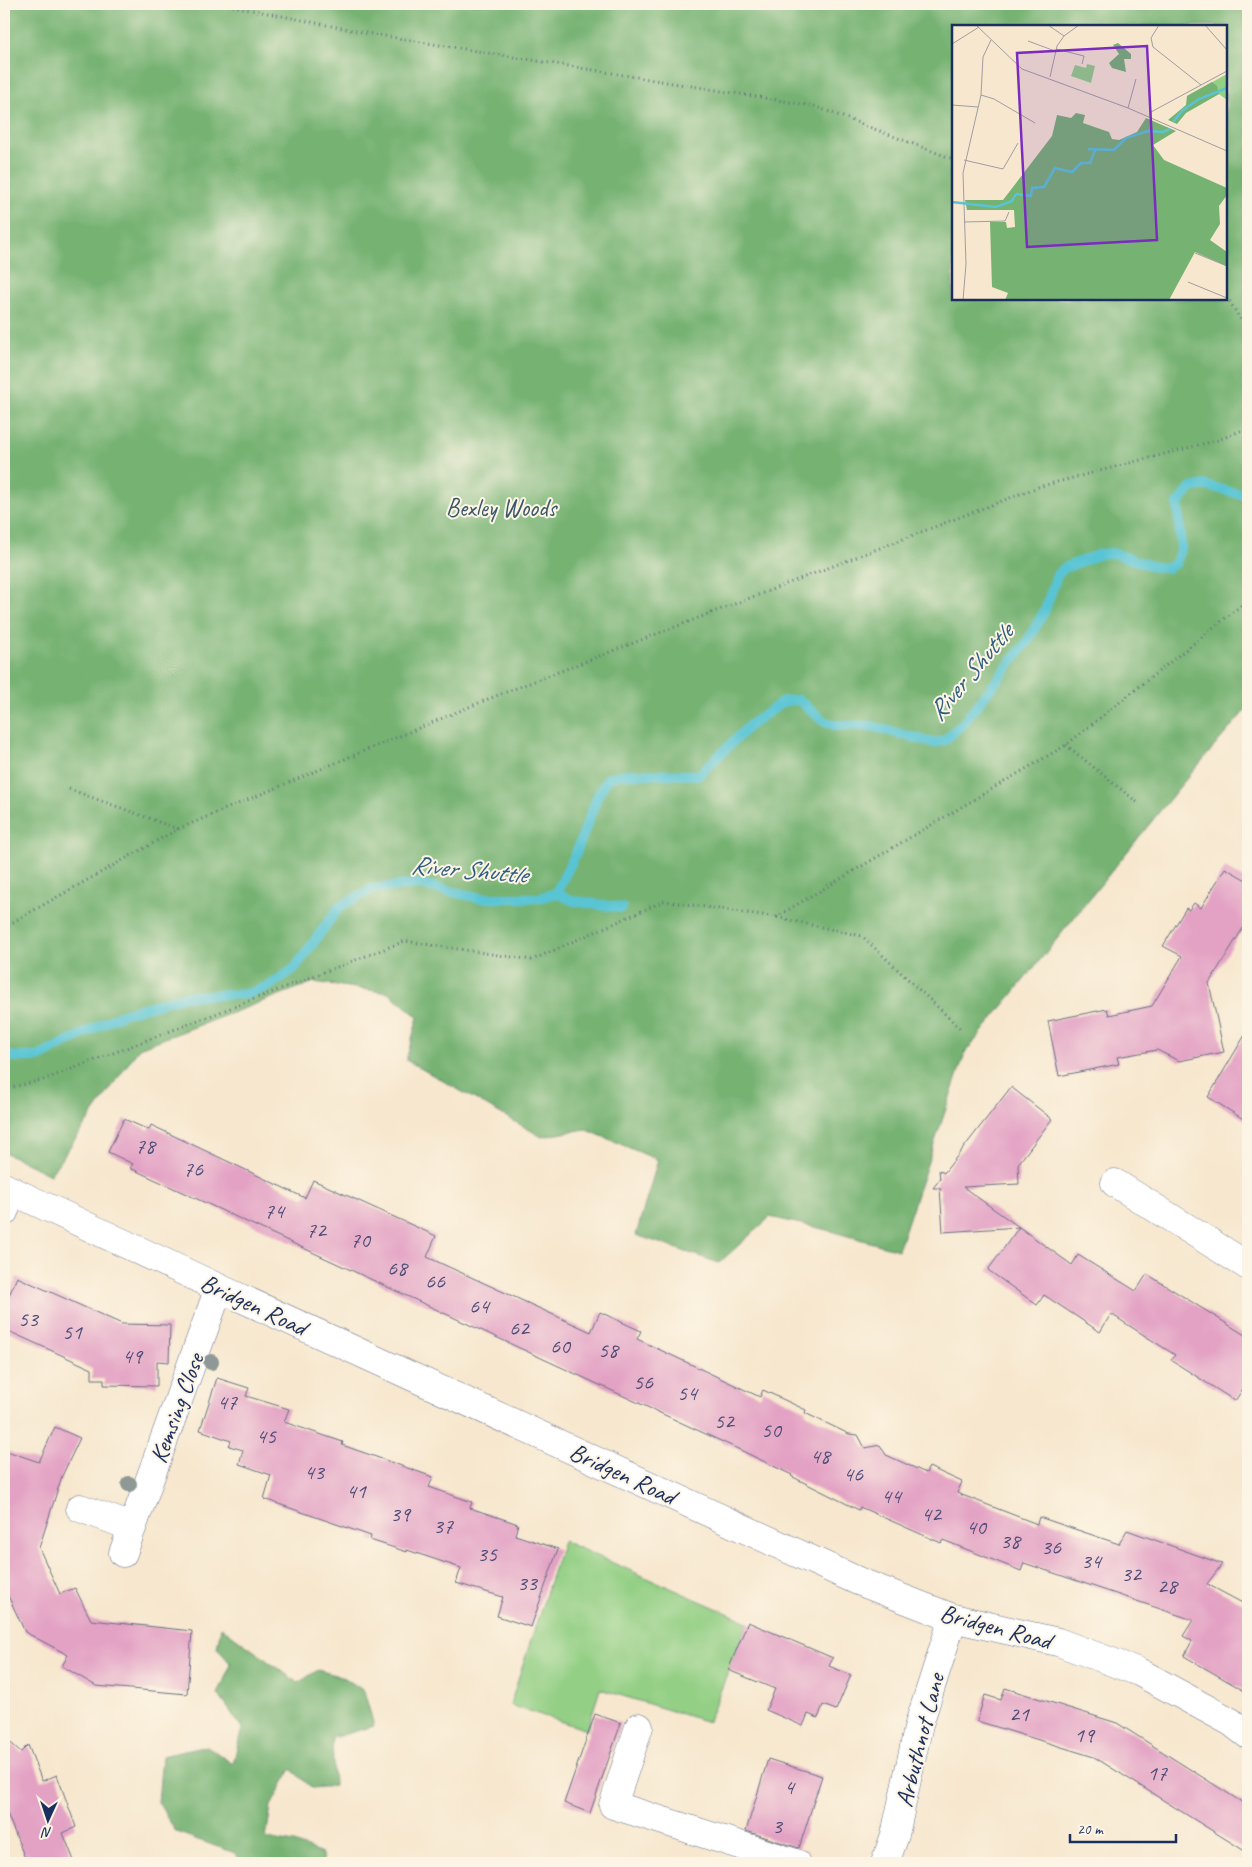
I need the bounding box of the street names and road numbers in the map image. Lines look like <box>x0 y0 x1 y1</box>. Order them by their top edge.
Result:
street label: Bridgen Road <box>195 1266 316 1345</box>
street label: Kemsing Close <box>142 1347 212 1468</box>
street label: Bridgen Road <box>564 1435 685 1514</box>
street label: Bridgen Road <box>937 1597 1059 1658</box>
street label: Arbuthnot Lane <box>888 1669 952 1810</box>

